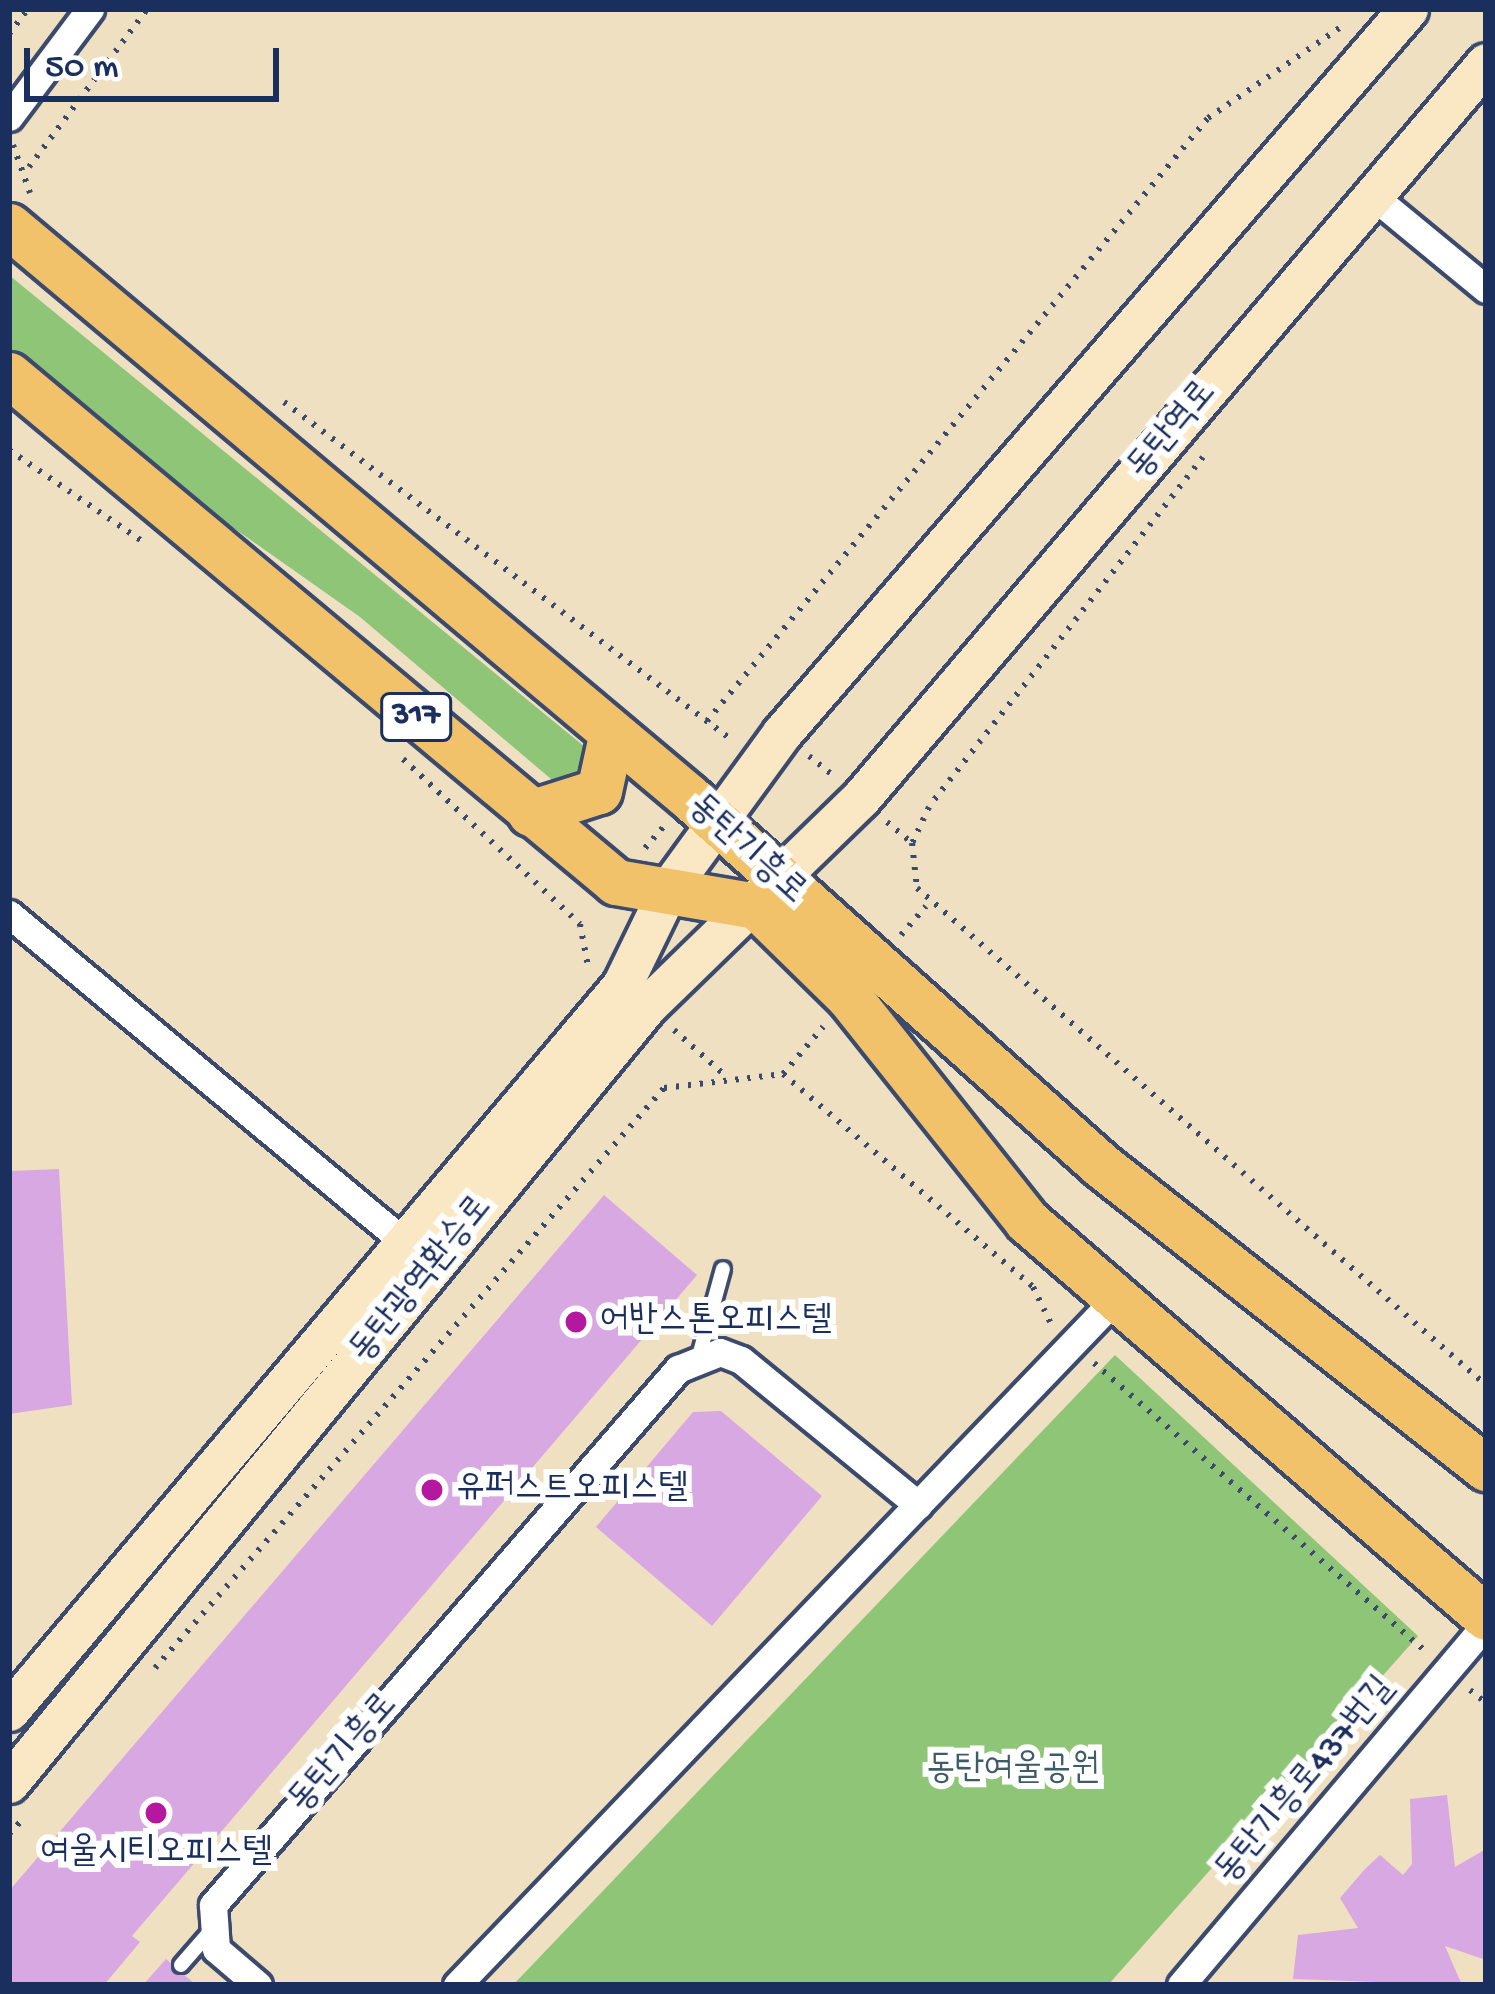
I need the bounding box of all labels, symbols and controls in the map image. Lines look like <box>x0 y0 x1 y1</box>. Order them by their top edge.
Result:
scale bar <box>30 24 285 98</box>
text: 50 m <box>45 47 118 90</box>
street label: 동탄역로 <box>1119 373 1227 489</box>
road number: 317 <box>380 690 452 744</box>
street label: 동탄기흥로 <box>678 785 814 915</box>
street label: 동탄광역환승로 <box>341 1188 503 1372</box>
place label: 어반스톤오피스텔 <box>600 1300 832 1344</box>
marker: 어반스톤오피스텔 <box>563 1309 589 1335</box>
place label: 유퍼스트오피스텔 <box>456 1468 688 1512</box>
marker: 유퍼스트오피스텔 <box>419 1477 445 1503</box>
street label: 동탄기흥로437번길 <box>1207 1669 1405 1893</box>
street label: 동탄기흥로 <box>280 1685 408 1823</box>
park label: 동탄여울공원 <box>926 1749 1100 1793</box>
marker: 여울시티오피스텔 <box>143 1800 169 1826</box>
place label: 여울시티오피스텔 <box>40 1832 272 1876</box>

